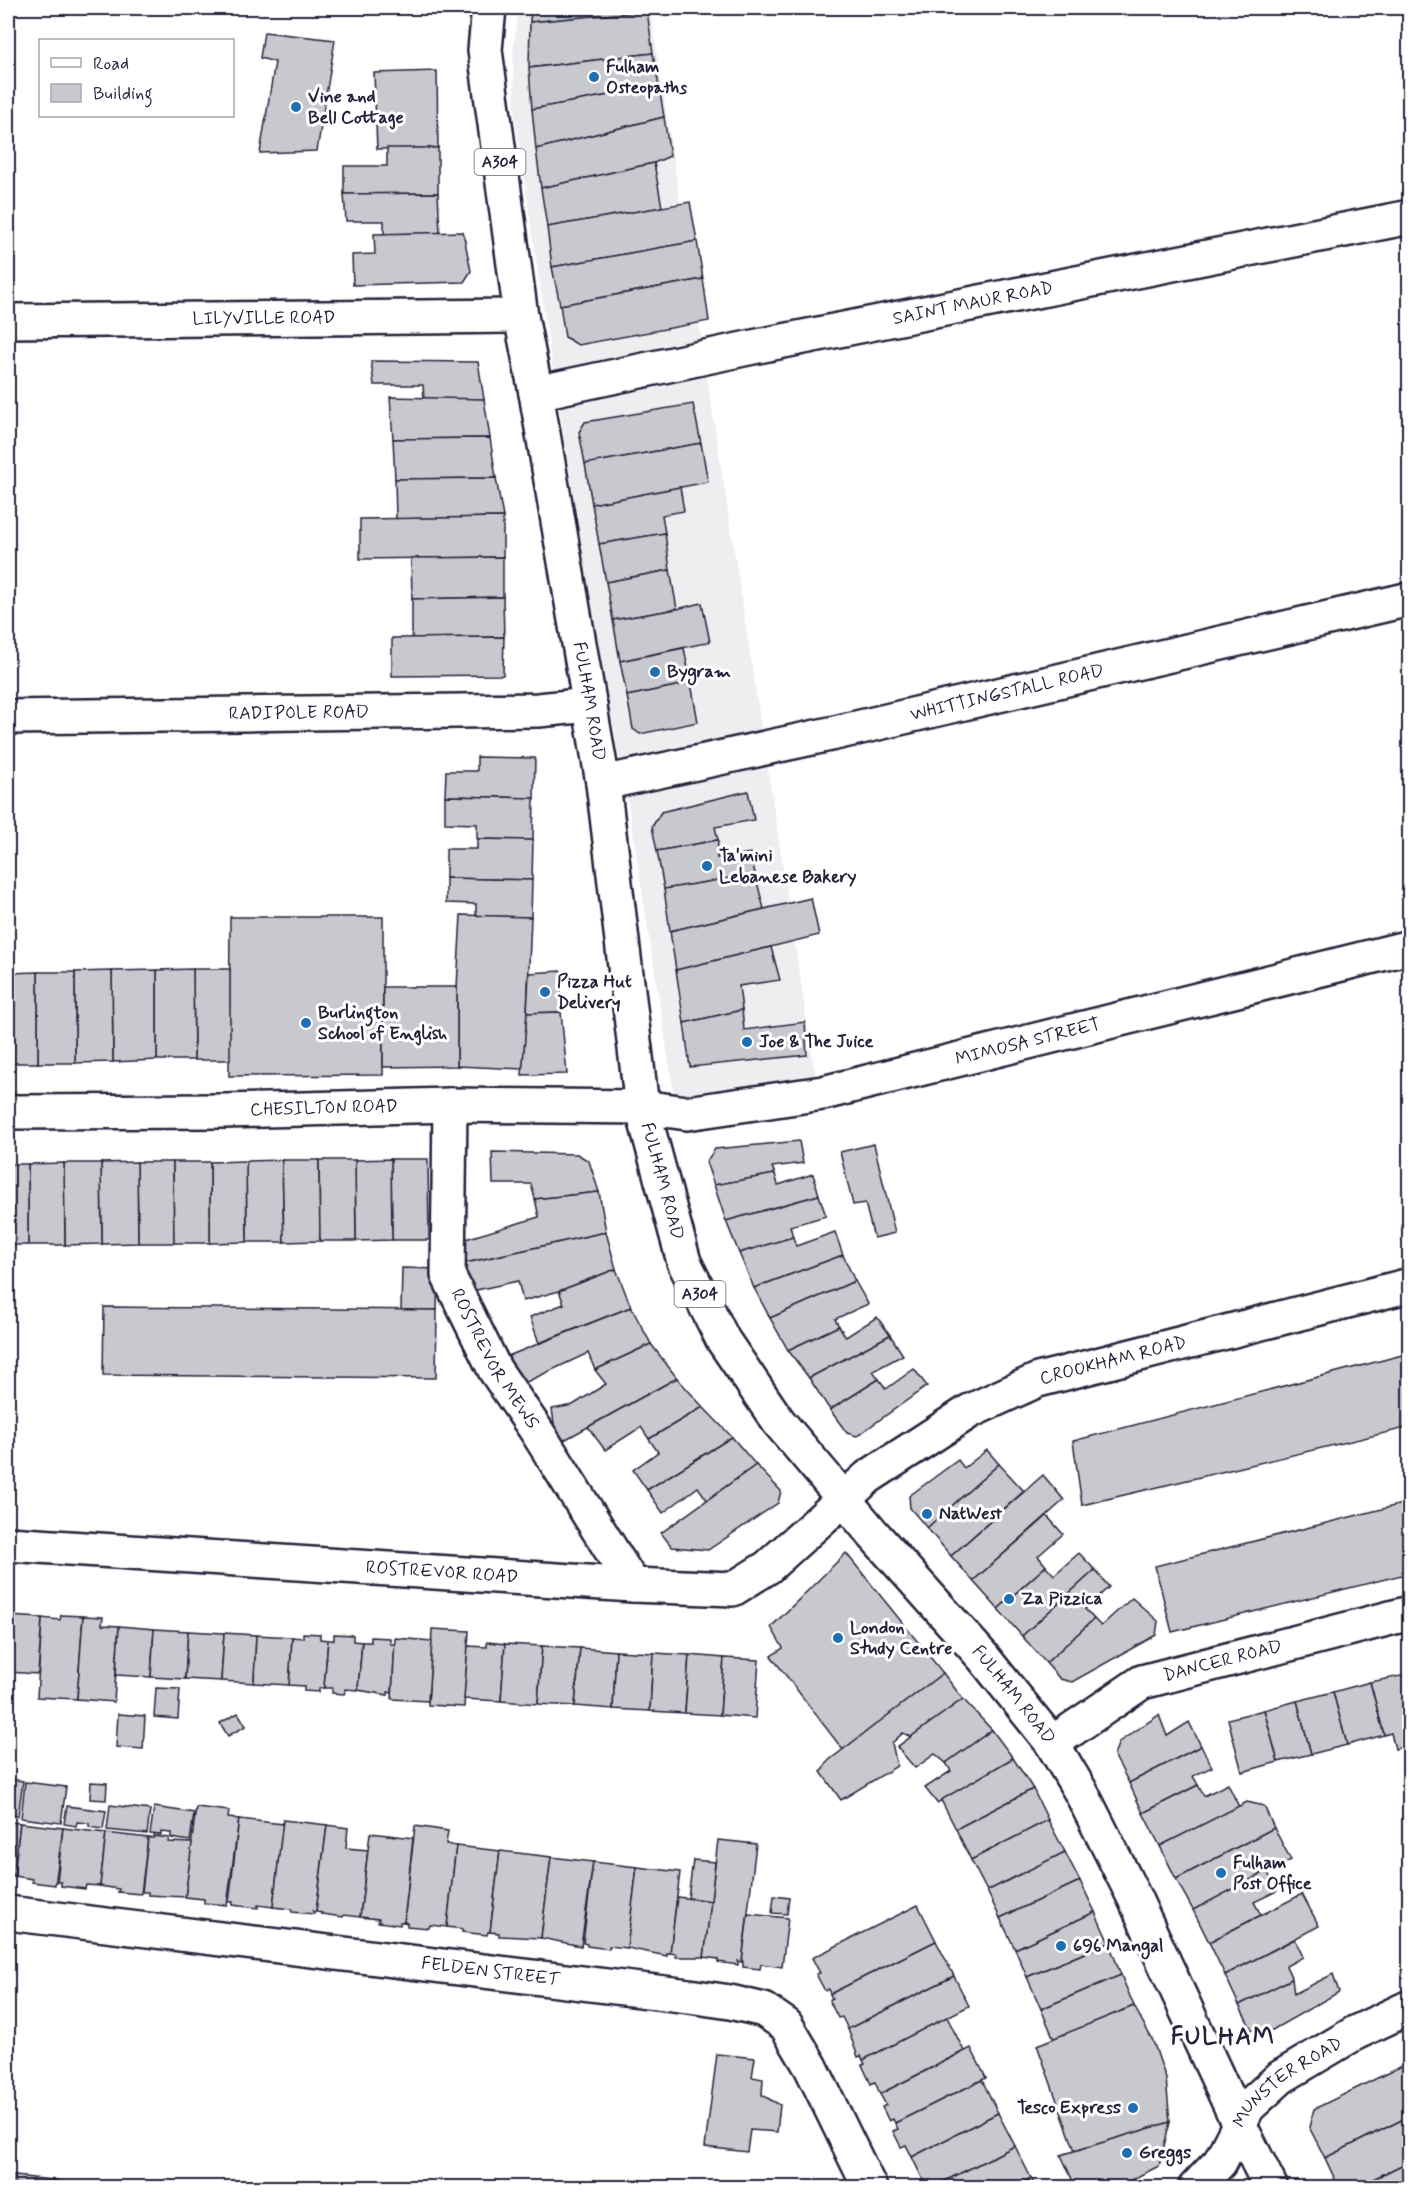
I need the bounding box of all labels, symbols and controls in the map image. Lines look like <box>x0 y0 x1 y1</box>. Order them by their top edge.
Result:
legend <box>39 39 234 117</box>
text: Road <box>93 52 129 76</box>
place label: Fulham Osteopaths <box>606 55 687 100</box>
marker: Fulham Osteopaths <box>587 70 601 84</box>
text: Building <box>93 82 153 108</box>
place label: Vine and Bell Cottage <box>308 85 404 130</box>
marker: Vine and Bell Cottage <box>289 100 303 114</box>
road number: A304 <box>474 149 526 175</box>
street label: SAINT MAUR ROAD <box>891 276 1055 331</box>
street label: LILYVILLE ROAD <box>192 306 336 331</box>
street label: FULHAM ROAD <box>567 640 611 763</box>
street label: WHITTINGSTALL ROAD <box>908 659 1106 727</box>
place label: Bygram <box>667 660 731 686</box>
marker: Bygram <box>648 665 662 679</box>
street label: RADIPOLE ROAD <box>229 700 369 726</box>
place label: Ta'mini Lebanese Bakery <box>719 844 856 889</box>
marker: Ta'mini Lebanese Bakery <box>700 859 714 873</box>
place label: Pizza Hut Delivery <box>557 970 632 1015</box>
marker: Pizza Hut Delivery <box>538 985 552 999</box>
place label: Burlington School of English <box>318 1001 447 1046</box>
street label: MIMOSA STREET <box>953 1013 1103 1072</box>
marker: Burlington School of English <box>299 1016 313 1030</box>
place label: Joe & The Juice <box>759 1030 874 1054</box>
marker: Joe & The Juice <box>740 1035 754 1049</box>
street label: CHESILTON ROAD <box>250 1094 398 1122</box>
street label: FULHAM ROAD <box>635 1120 689 1243</box>
road number: A304 <box>674 1281 726 1307</box>
street label: ROSTREVOR MEWS <box>445 1285 544 1434</box>
street label: CROOKHAM ROAD <box>1037 1331 1189 1391</box>
place label: NatWest <box>939 1502 1002 1526</box>
marker: NatWest <box>920 1507 934 1521</box>
street label: ROSTREVOR ROAD <box>365 1556 519 1589</box>
place label: Za Pizzica <box>1021 1587 1103 1611</box>
marker: Za Pizzica <box>1002 1592 1016 1606</box>
place label: London Study Centre <box>850 1616 952 1661</box>
marker: London Study Centre <box>831 1631 845 1645</box>
street label: DANCER ROAD <box>1161 1634 1285 1688</box>
street label: FULHAM ROAD <box>966 1640 1060 1749</box>
place label: Fulham Post Office <box>1233 1851 1312 1896</box>
marker: Fulham Post Office <box>1214 1866 1228 1880</box>
place label: 696 Mangal <box>1073 1934 1163 1960</box>
marker: 696 Mangal <box>1054 1939 1068 1953</box>
street label: FELDEN STREET <box>420 1951 562 1992</box>
district label: FULHAM <box>1171 2022 1275 2053</box>
street label: MUNSTER ROAD <box>1228 2031 1347 2132</box>
place label: Tesco Express <box>1017 2096 1121 2120</box>
marker: Tesco Express <box>1126 2101 1140 2115</box>
place label: Greggs <box>1139 2141 1191 2167</box>
marker: Greggs <box>1120 2146 1134 2160</box>

